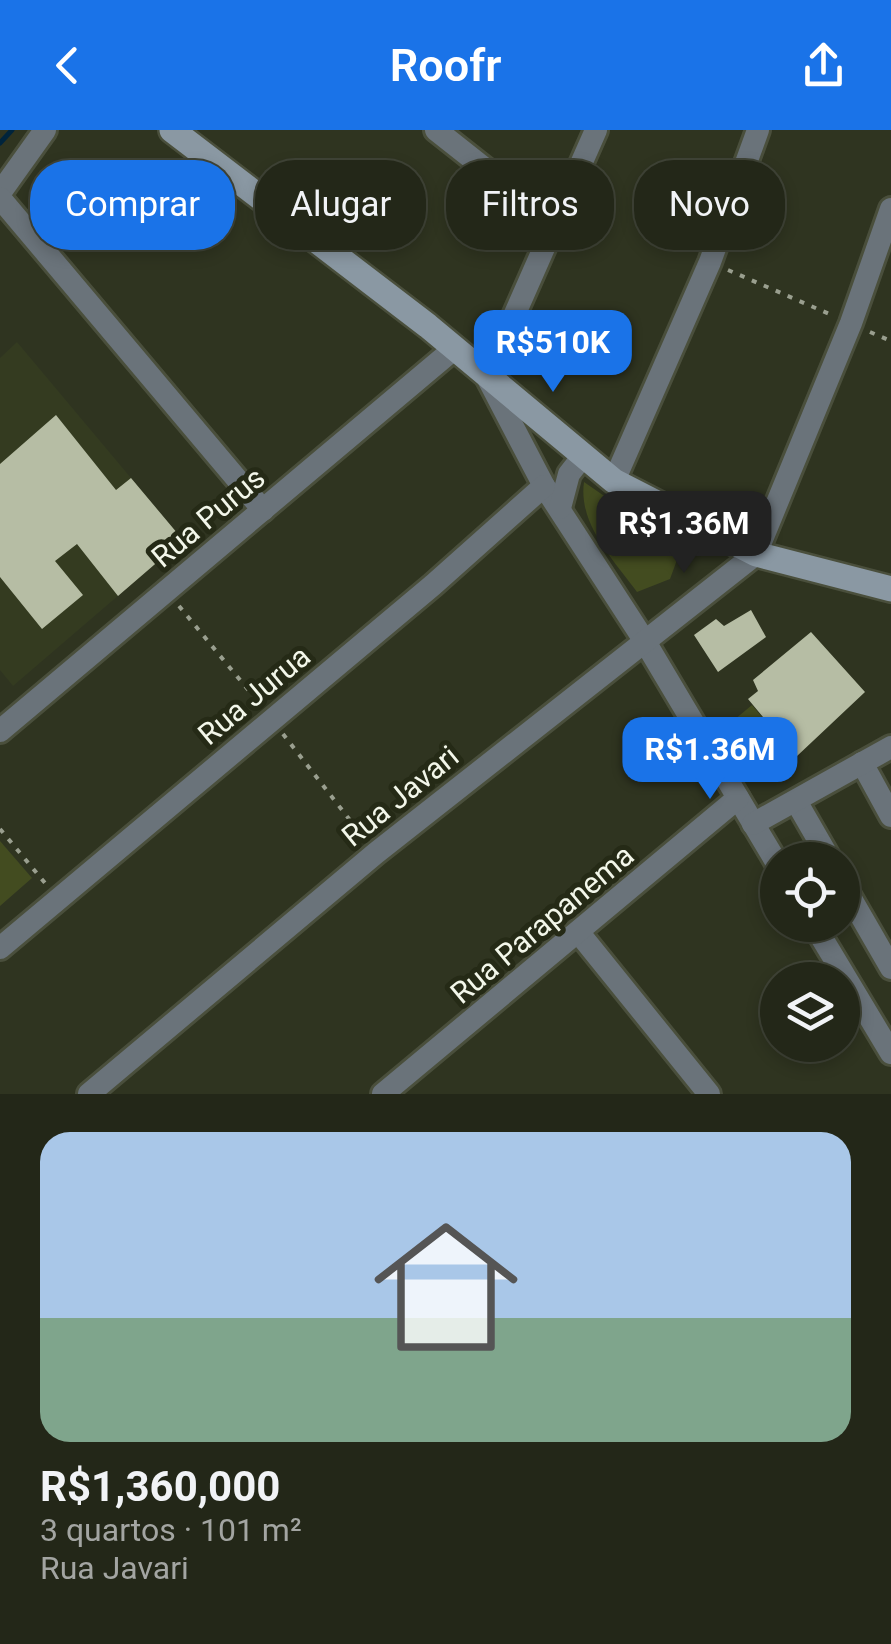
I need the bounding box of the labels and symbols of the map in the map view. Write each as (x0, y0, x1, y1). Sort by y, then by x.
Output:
pin: R$510K (472, 310, 634, 395)
street label: Rua Purus (144, 460, 272, 574)
pin: R$1.36M (592, 491, 776, 576)
street label: Rua Jurua (191, 638, 317, 752)
pin: R$1.36M (618, 717, 802, 802)
street label: Rua Javari (335, 738, 465, 854)
street label: Rua Parapanema (443, 837, 641, 1011)

